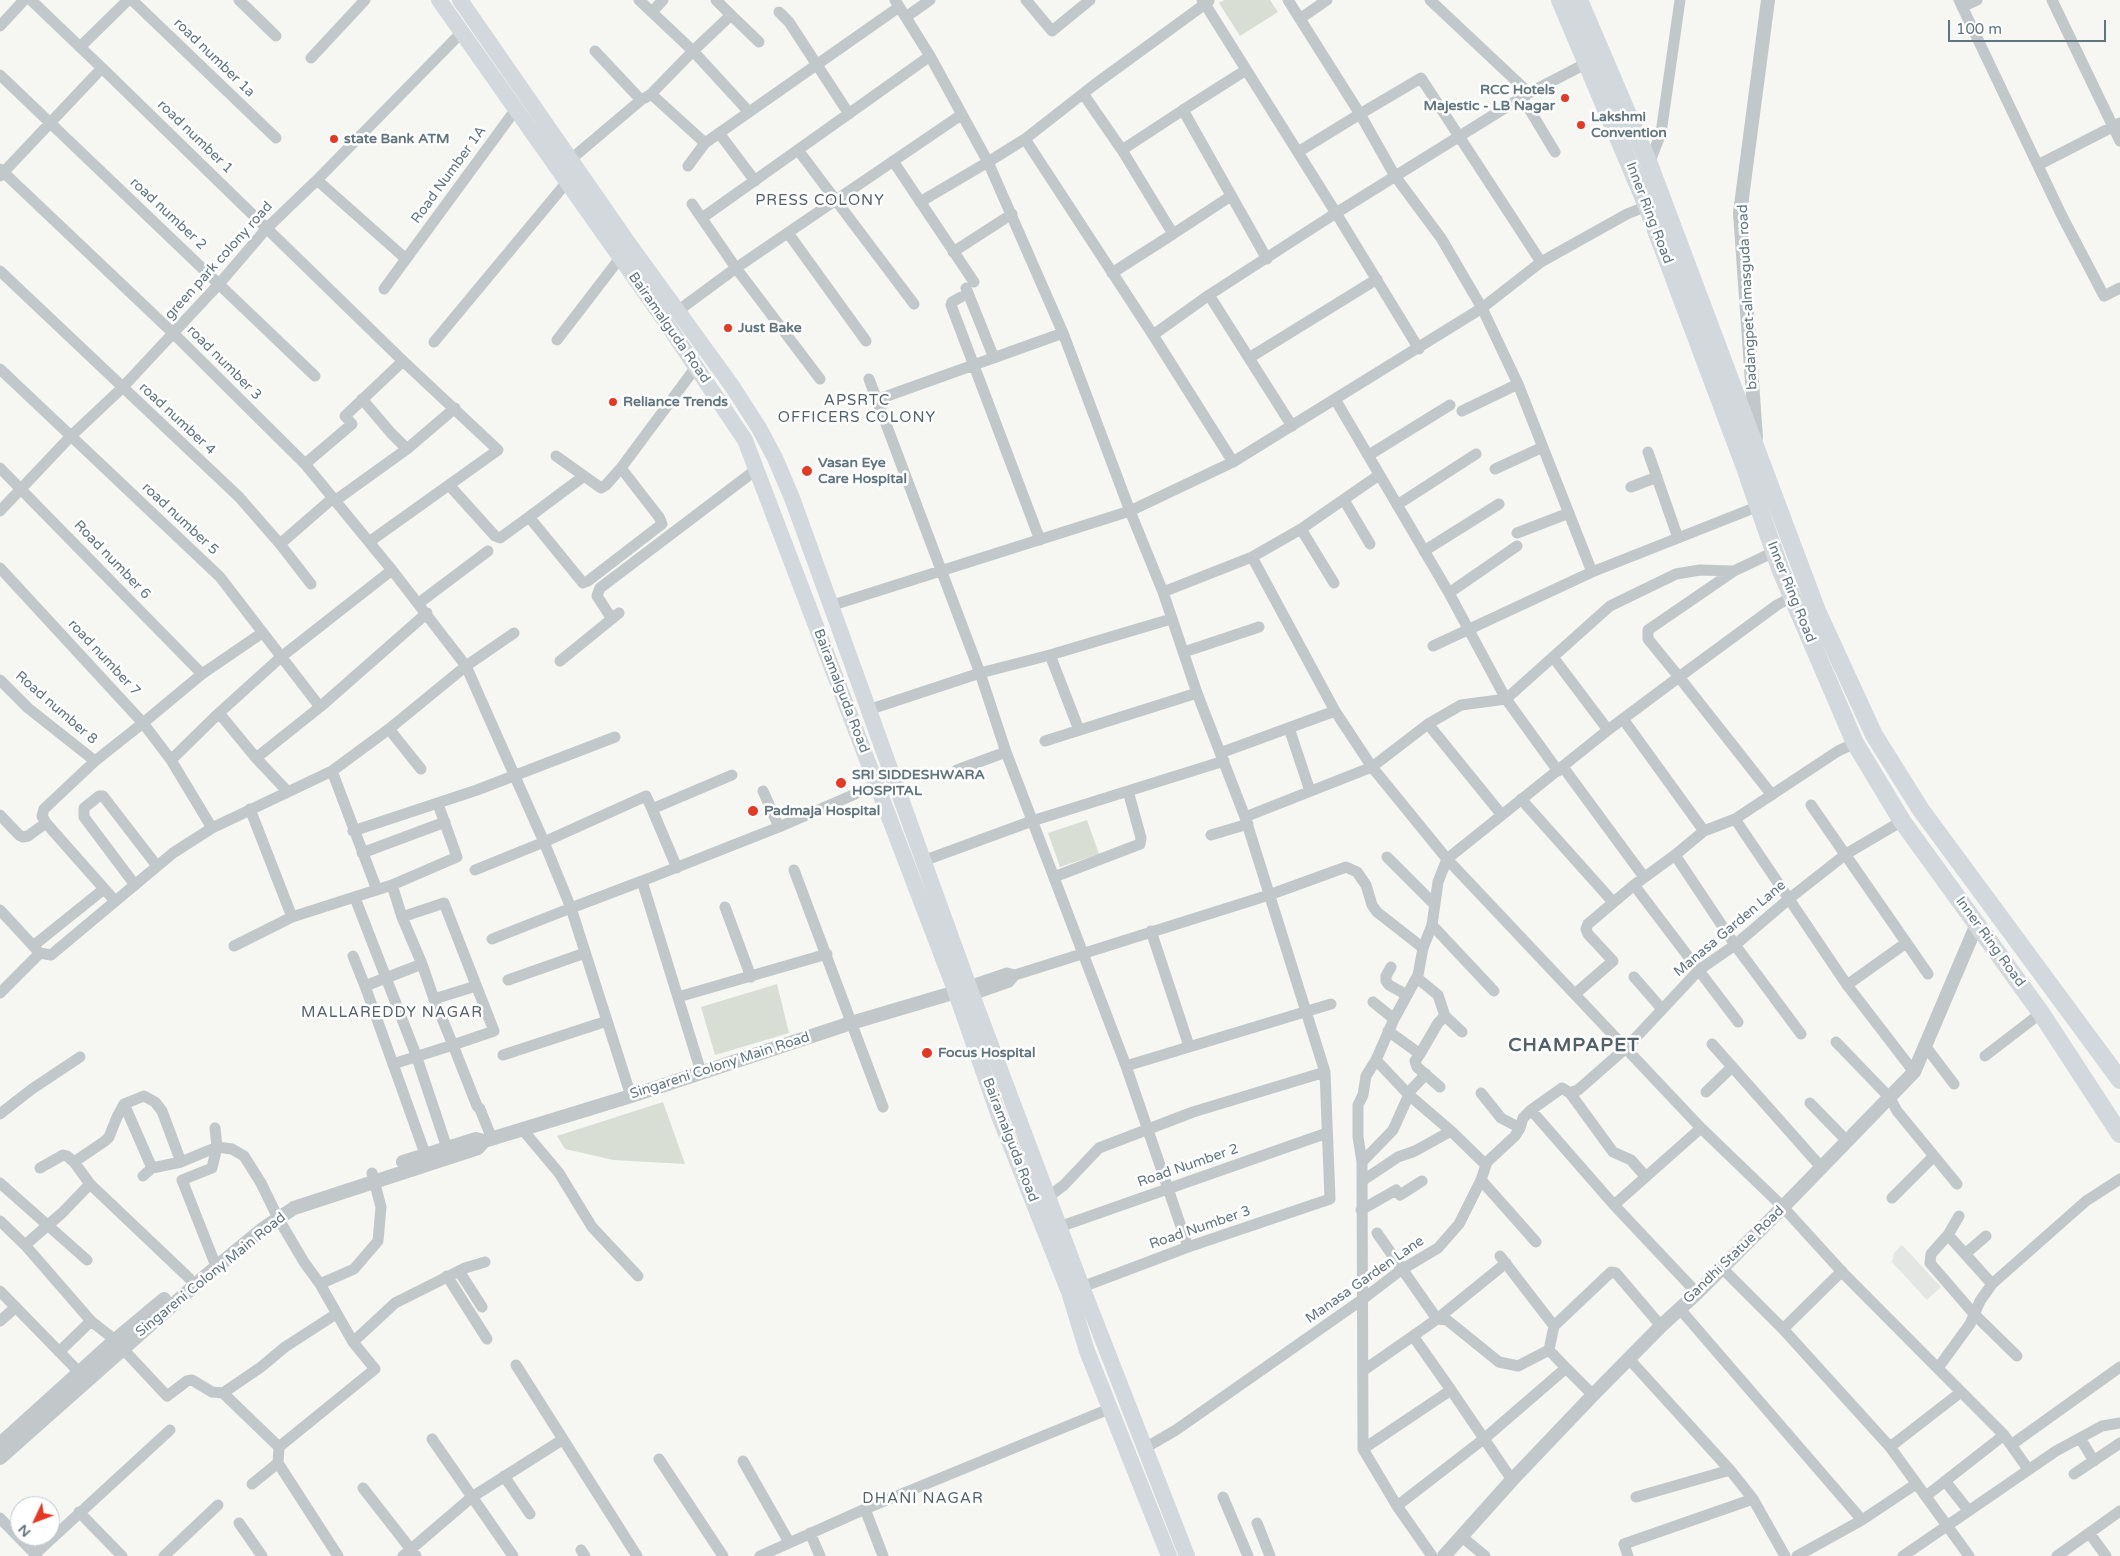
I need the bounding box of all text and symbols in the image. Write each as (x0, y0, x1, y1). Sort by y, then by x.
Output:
scale bar (1950, 10, 2108, 42)
street label: road number 1a (170, 15, 258, 101)
text: 100 m (1956, 20, 2002, 38)
place label: RCC Hotels Majestic - LB Nagar (1424, 82, 1555, 114)
marker: RCC Hotels Majestic - LB Nagar (1559, 92, 1571, 104)
street label: road number 1 (154, 97, 236, 177)
place label: Lakshmi Convention (1591, 109, 1667, 142)
marker: Lakshmi Convention (1575, 119, 1587, 131)
street label: Road Number 1A (408, 123, 490, 227)
place label: state Bank ATM (344, 131, 450, 147)
marker: state Bank ATM (328, 133, 340, 145)
street label: Inner Ring Road (1622, 160, 1676, 266)
street label: road number 2 (126, 174, 210, 254)
district label: PRESS COLONY (754, 192, 886, 210)
street label: green park colony road (162, 198, 276, 324)
street label: badangpet-almasguda road (1735, 204, 1761, 390)
street label: Bairamalguda Road (624, 269, 714, 387)
place label: Just Bake (738, 320, 802, 336)
street label: road number 3 (183, 322, 265, 404)
marker: Just Bake (722, 322, 734, 334)
street label: road number 4 (135, 379, 219, 459)
district label: APSRTC OFFICERS COLONY (776, 392, 938, 427)
place label: Reliance Trends (623, 394, 728, 410)
marker: Reliance Trends (607, 396, 619, 408)
place label: Vasan Eye Care Hospital (818, 455, 907, 488)
marker: Vasan Eye Care Hospital (800, 464, 814, 478)
street label: road number 5 (138, 479, 222, 559)
street label: Road number 6 (70, 517, 154, 603)
street label: Inner Ring Road (1763, 539, 1819, 645)
street label: road number 7 (64, 616, 144, 700)
street label: Bairamalguda Road (810, 627, 872, 755)
street label: Road number 8 (12, 668, 100, 748)
place label: SRI SIDDESHWARA HOSPITAL (852, 767, 985, 800)
marker: SRI SIDDESHWARA HOSPITAL (834, 776, 848, 790)
place label: Padmaja Hospital (764, 803, 880, 819)
marker: Padmaja Hospital (746, 804, 760, 818)
street label: Manasa Garden Lane (1671, 877, 1789, 981)
street label: Inner Ring Road (1952, 894, 2028, 990)
district label: MALLAREDDY NAGAR (299, 1004, 485, 1022)
street label: Singareni Colony Main Road (628, 1029, 812, 1103)
district label: CHAMPAPET (1507, 1035, 1641, 1057)
place label: Focus Hospital (938, 1045, 1035, 1061)
marker: Focus Hospital (920, 1046, 934, 1060)
street label: Bairamalguda Road (979, 1076, 1041, 1204)
street label: Road Number 2 (1135, 1141, 1241, 1191)
street label: Road Number 3 (1147, 1203, 1253, 1253)
street label: Gandhi Statue Road (1680, 1203, 1788, 1307)
street label: Singareni Colony Main Road (133, 1209, 289, 1341)
street label: Manasa Garden Lane (1302, 1233, 1428, 1327)
district label: DHANI NAGAR (861, 1490, 985, 1508)
north arrow (10, 1496, 60, 1546)
text: N (14, 1521, 34, 1541)

